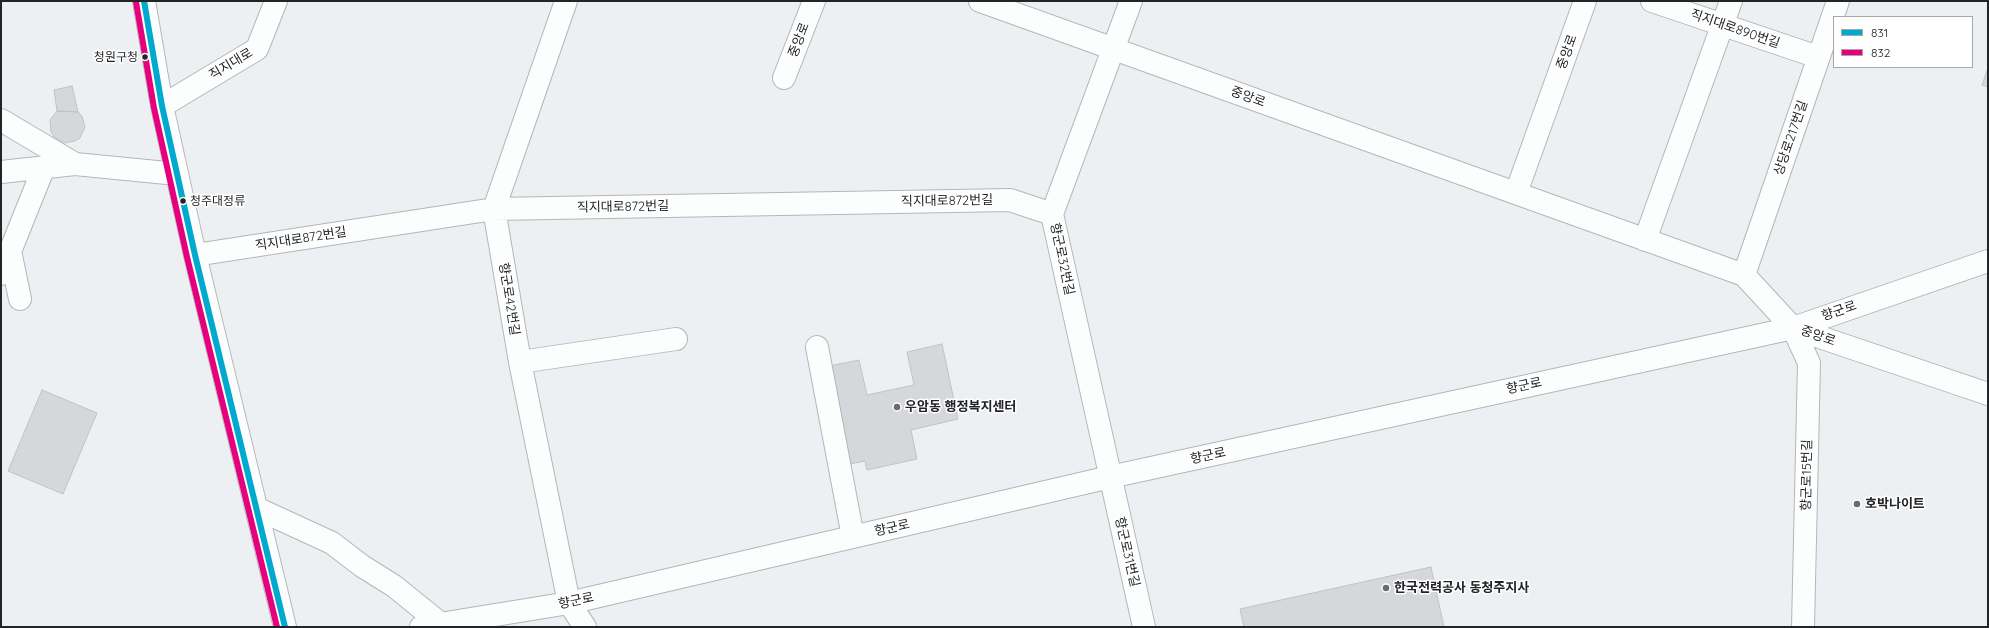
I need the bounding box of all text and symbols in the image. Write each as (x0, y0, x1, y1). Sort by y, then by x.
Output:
street label: 직지대로890번길 (1688, 6, 1782, 52)
legend (1833, 16, 1973, 68)
street label: 중앙로 (785, 20, 813, 60)
text: 831 (1871, 25, 1888, 40)
street label: 중앙로 (1554, 32, 1580, 72)
street label: 직지대로 (206, 45, 256, 83)
text: 832 (1871, 45, 1890, 60)
place label: 청원구청 (94, 50, 138, 64)
marker: 청원구청 (140, 52, 150, 62)
street label: 중앙로 (1228, 84, 1268, 110)
street label: 상당로217번길 (1771, 98, 1811, 178)
street label: 직지대로872번길 (901, 192, 993, 210)
place label: 청주대정류 (190, 194, 245, 208)
marker: 청주대정류 (178, 196, 188, 206)
street label: 직지대로872번길 (577, 198, 669, 216)
street label: 향군로32번길 (1047, 221, 1077, 297)
street label: 직지대로872번길 (254, 224, 348, 254)
street label: 향군로42번길 (496, 261, 522, 337)
street label: 향군로 (1819, 298, 1859, 324)
street label: 중앙로 (1798, 323, 1838, 349)
street label: 향군로 (1505, 375, 1543, 397)
place label: 우암동 행정복지센터 (905, 399, 1016, 415)
marker: 우암동 행정복지센터 (892, 402, 902, 412)
street label: 향군로15번길 (1799, 439, 1815, 511)
street label: 향군로 (1189, 445, 1227, 467)
place label: 호박나이트 (1865, 496, 1925, 512)
marker: 호박나이트 (1852, 499, 1862, 509)
street label: 향군로31번길 (1111, 515, 1143, 589)
street label: 향군로 (873, 516, 911, 540)
place label: 한국전력공사 동청주지사 (1394, 580, 1529, 596)
marker: 한국전력공사 동청주지사 (1381, 583, 1391, 593)
street label: 향군로 (557, 590, 595, 612)

